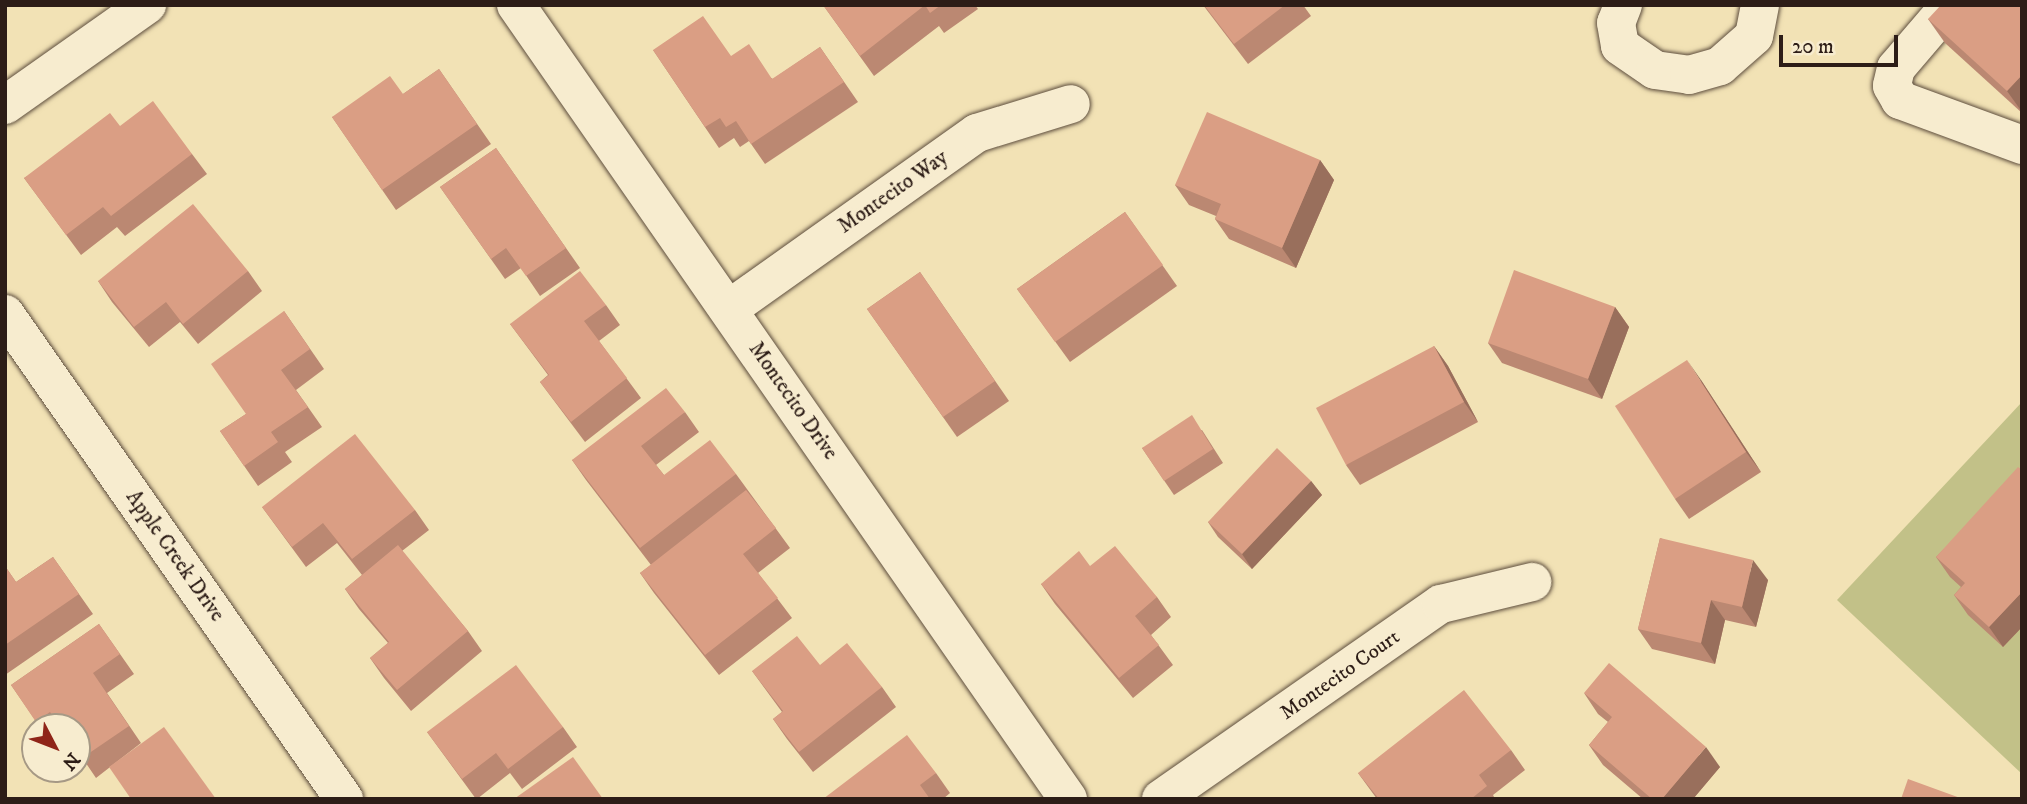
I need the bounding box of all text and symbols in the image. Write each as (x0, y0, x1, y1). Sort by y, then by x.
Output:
scale bar (1782, 21, 1901, 65)
text: 20 m (1792, 34, 1834, 60)
street label: Montecito Way (833, 145, 953, 239)
street label: Montecito Drive (743, 337, 843, 465)
street label: Apple Creek Drive (120, 485, 230, 627)
street label: Montecito Court (1275, 625, 1405, 725)
north arrow (21, 713, 91, 783)
text: N (57, 748, 84, 775)

